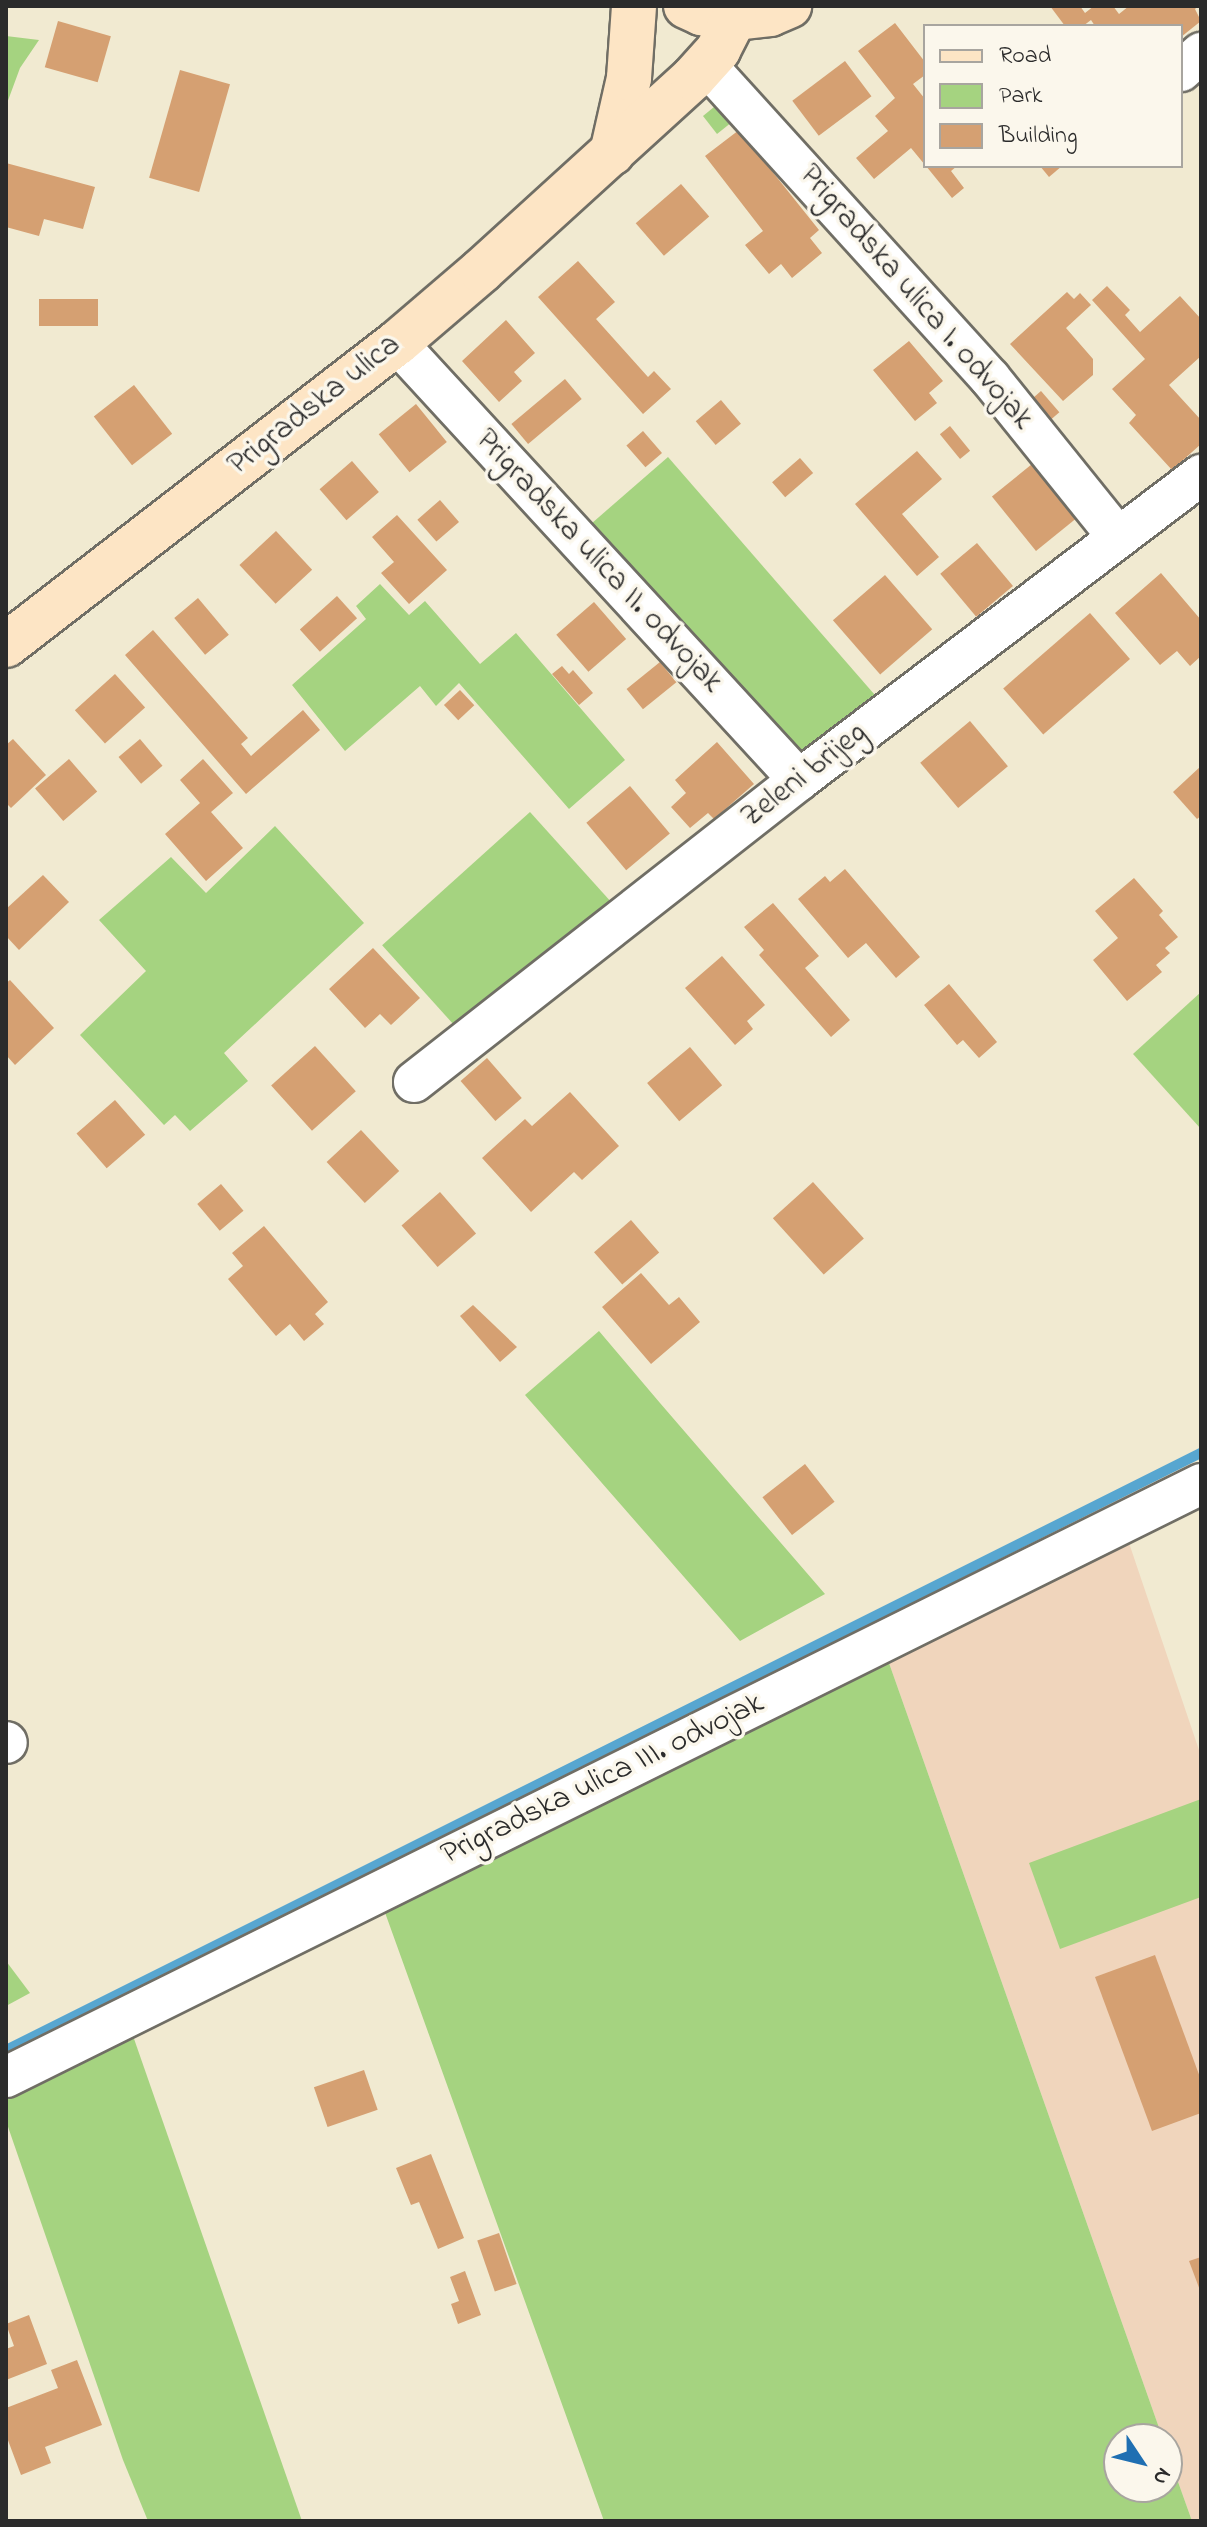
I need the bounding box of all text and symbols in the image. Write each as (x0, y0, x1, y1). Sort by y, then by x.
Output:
legend (923, 24, 1183, 168)
text: Road (999, 39, 1051, 74)
text: Park (999, 79, 1042, 114)
text: Building (999, 119, 1078, 154)
street label: Prigradska ulica I. odvojak (789, 157, 1041, 439)
street label: Prigradska ulica (221, 327, 409, 485)
street label: Prigradska ulica II. odvojak (466, 422, 730, 702)
street label: Zeleni brijeg (734, 715, 876, 837)
street label: Prigradska ulica III. odvojak (435, 1685, 771, 1875)
north arrow (1103, 2423, 1183, 2503)
text: N (1144, 2460, 1178, 2491)

